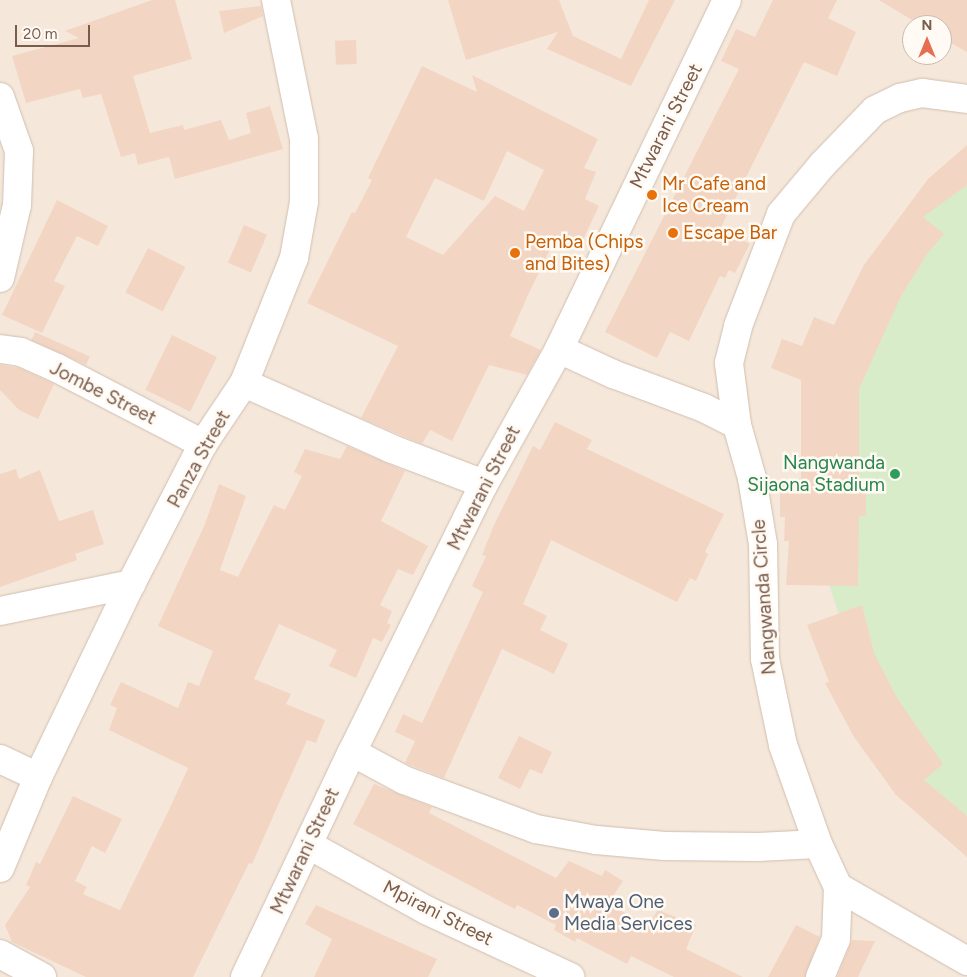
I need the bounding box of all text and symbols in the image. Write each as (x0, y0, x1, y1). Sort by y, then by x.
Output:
scale bar (18, 15, 92, 47)
north arrow (902, 15, 952, 65)
text: N (922, 17, 932, 34)
text: 20 m (23, 25, 57, 43)
street label: Mtwarani Street (625, 60, 707, 192)
place label: Mr Cafe and Ice Cream (662, 173, 766, 217)
marker: Mr Cafe and Ice Cream (646, 189, 658, 201)
place label: Escape Bar (683, 222, 777, 244)
marker: Escape Bar (667, 227, 679, 239)
place label: Pemba (Chips and Bites) (525, 231, 643, 275)
marker: Pemba (Chips and Bites) (509, 247, 521, 259)
street label: Jombe Street (46, 356, 160, 430)
street label: Panza Street (163, 406, 235, 512)
street label: Mtwarani Street (443, 422, 525, 554)
place label: Nangwanda Sijaona Stadium (747, 452, 885, 496)
marker: Nangwanda Sijaona Stadium (889, 468, 901, 480)
street label: Nangwanda Circle (747, 518, 781, 676)
street label: Mtwarani Street (266, 784, 344, 918)
street label: Mpirani Street (379, 875, 497, 951)
place label: Mwaya One Media Services (564, 891, 693, 935)
marker: Mwaya One Media Services (548, 907, 560, 919)

